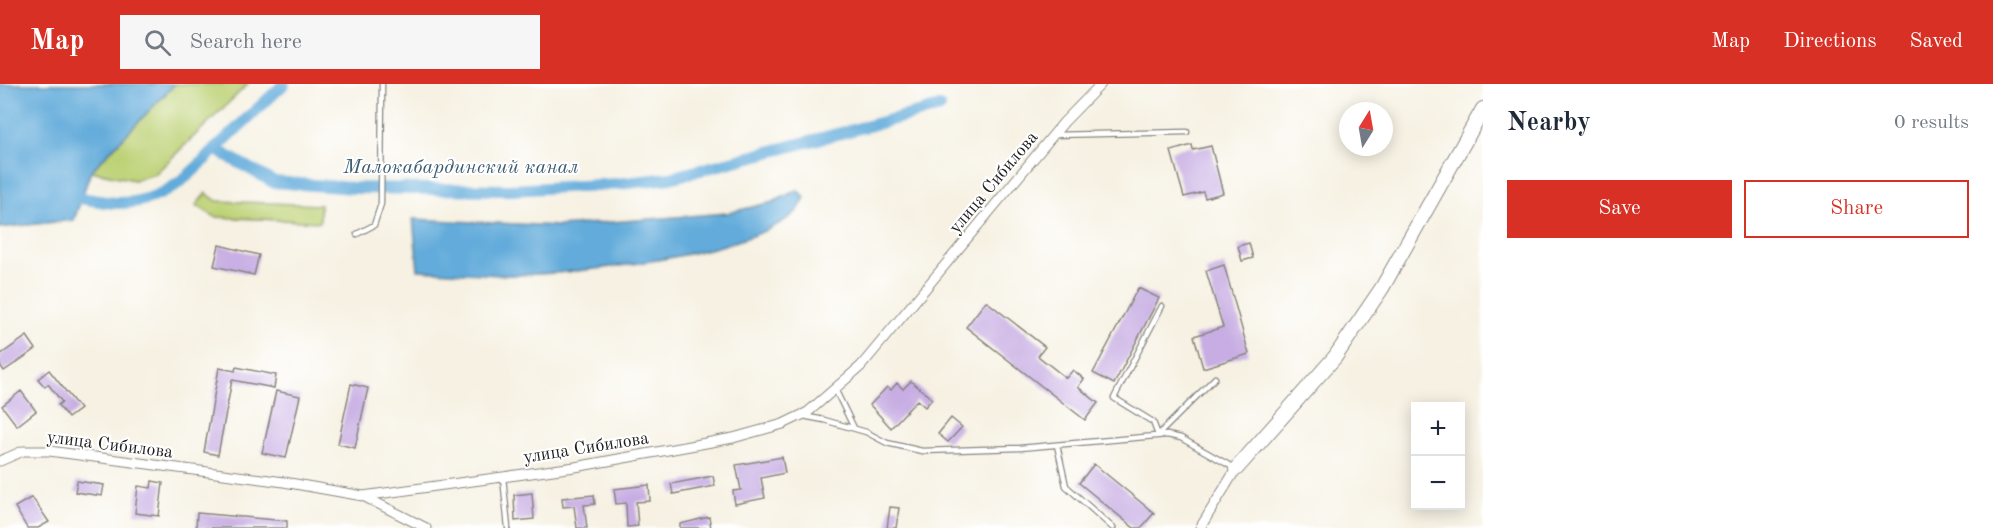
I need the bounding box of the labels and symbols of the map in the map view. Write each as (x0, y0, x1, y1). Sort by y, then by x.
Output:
north arrow (1339, 102, 1393, 156)
street label: улица Сибилова (946, 128, 1042, 237)
water label: Малокабардинский канал (342, 158, 579, 178)
street label: улица Сибилова (46, 428, 174, 462)
street label: улица Сибилова (522, 429, 650, 467)

